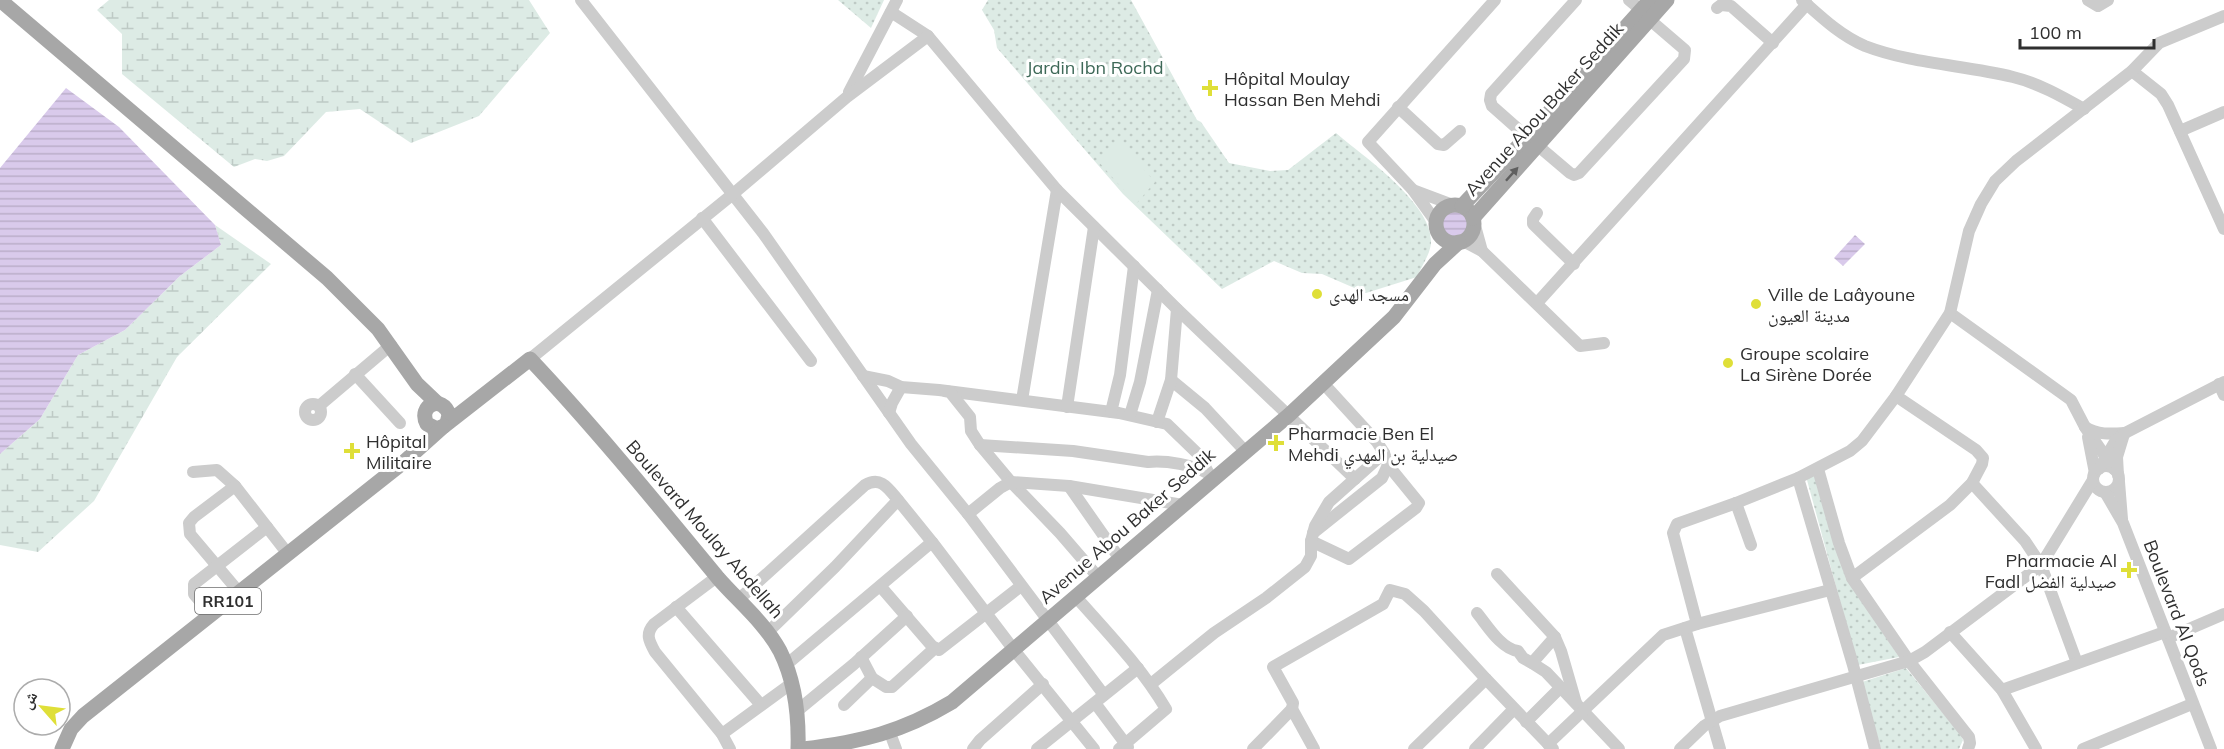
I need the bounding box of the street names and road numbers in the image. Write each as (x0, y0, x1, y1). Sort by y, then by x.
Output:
street label: Avenue Abou Baker Seddik (1460, 17, 1629, 201)
street label: Boulevard Moulay Abdellah (621, 435, 789, 623)
street label: Avenue Abou Baker Seddik (1034, 443, 1220, 609)
street label: Boulevard Al Qods (2138, 536, 2216, 690)
road number: RR101 (195, 588, 261, 614)

